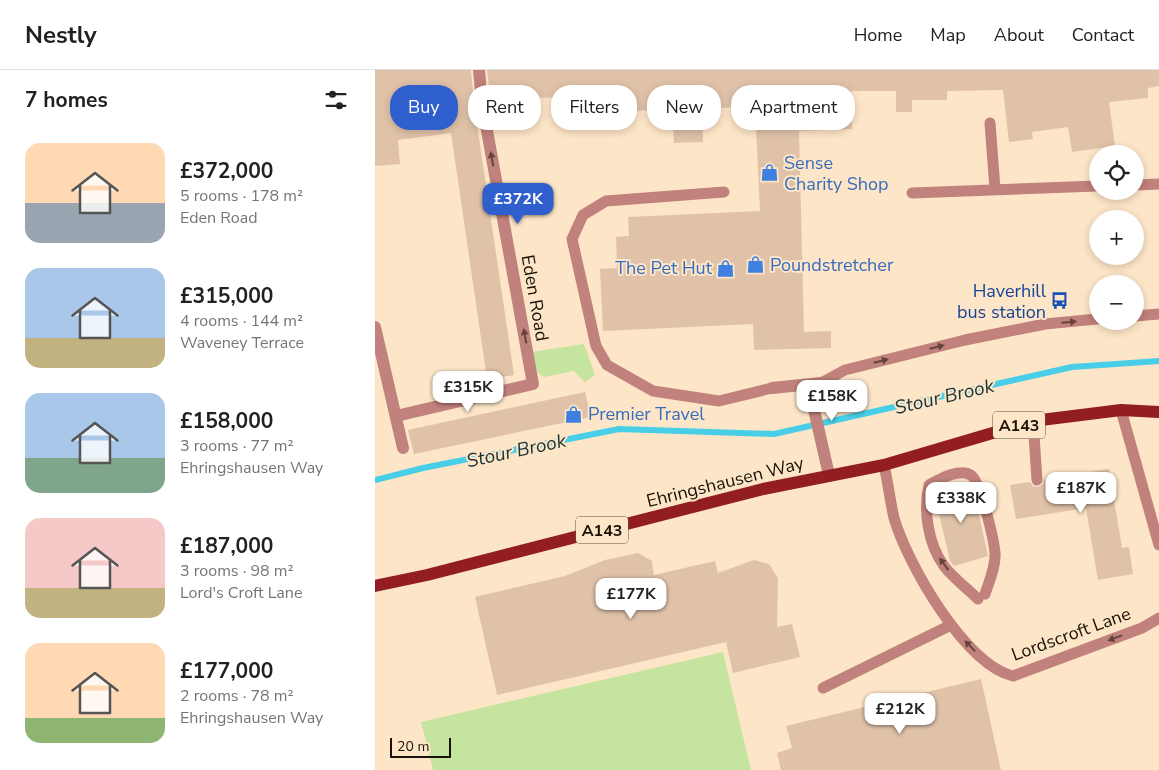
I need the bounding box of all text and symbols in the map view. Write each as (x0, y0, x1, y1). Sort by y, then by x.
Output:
text: Nestly (25, 19, 97, 51)
text: Home (854, 23, 902, 47)
text: Map (930, 23, 966, 47)
text: About (994, 23, 1044, 47)
text: Contact (1072, 23, 1134, 47)
chip: Buy (390, 85, 458, 130)
chip: Rent (468, 85, 541, 130)
chip: Filters (551, 85, 637, 130)
chip: New (647, 85, 721, 130)
chip: Apartment (731, 85, 855, 130)
text: 7 homes (25, 86, 108, 114)
icon: filters (322, 86, 350, 114)
map controls (1089, 145, 1144, 330)
button: locate (1089, 145, 1144, 200)
one-way arrow (488, 150, 496, 166)
place label: Sense Charity Shop (784, 151, 889, 196)
text: £372,000 (180, 157, 273, 185)
icon: home (65, 163, 125, 223)
shop icon: Sense Charity Shop (760, 163, 780, 183)
pin: £372K (483, 182, 553, 225)
text: 5 rooms · 178 m² (180, 185, 303, 207)
text: £372K (493, 188, 543, 210)
text: Eden Road (180, 207, 258, 229)
button: + (1089, 210, 1144, 265)
street label: Eden Road (516, 253, 554, 343)
place label: Poundstretcher (770, 253, 894, 277)
shop icon: Poundstretcher (746, 255, 766, 275)
place label: The Pet Hut (615, 256, 713, 280)
shop icon: The Pet Hut (716, 258, 736, 278)
button: − (1089, 275, 1144, 330)
place label: Haverhill bus station (957, 279, 1047, 324)
text: £315,000 (180, 282, 273, 310)
icon: home (65, 288, 125, 348)
bus stop icon: Haverhill bus station (1050, 291, 1070, 311)
text: 4 rooms · 144 m² (180, 310, 303, 332)
one-way arrow (1061, 317, 1077, 325)
one-way arrow (520, 327, 528, 343)
text: Waveney Terrace (180, 332, 304, 354)
one-way arrow (930, 343, 945, 351)
one-way arrow (873, 357, 888, 365)
pin: £315K (433, 370, 503, 413)
water label: Stour Brook (892, 373, 997, 421)
text: £315K (443, 376, 493, 398)
pin: £158K (797, 380, 867, 422)
text: £158K (807, 385, 857, 407)
place label: Premier Travel (588, 402, 705, 426)
shop icon: Premier Travel (564, 404, 584, 424)
text: £158,000 (180, 407, 273, 435)
road number: A143 (993, 412, 1045, 438)
icon: home (65, 413, 125, 473)
water label: Stour Brook (464, 428, 569, 474)
text: 3 rooms · 77 m² (180, 435, 293, 457)
street label: Ehringshausen Way (644, 451, 807, 513)
text: Ehringshausen Way (180, 457, 323, 479)
pin: £187K (1046, 472, 1116, 514)
text: £187K (1056, 477, 1106, 499)
pin: £338K (926, 482, 996, 524)
text: £338K (936, 487, 986, 509)
road number: A143 (576, 516, 628, 544)
text: £187,000 (180, 532, 273, 560)
icon: home (65, 538, 125, 598)
one-way arrow (939, 557, 949, 571)
text: 3 rooms · 98 m² (180, 560, 293, 582)
pin: £177K (596, 578, 666, 620)
text: Lord's Croft Lane (180, 582, 302, 604)
text: £177K (606, 583, 656, 605)
street label: Lordscroft Lane (1008, 601, 1134, 667)
one-way arrow (1107, 634, 1122, 642)
one-way arrow (964, 640, 976, 652)
text: £177,000 (180, 657, 273, 685)
icon: home (65, 663, 125, 723)
text: 2 rooms · 78 m² (180, 685, 293, 707)
pin: £212K (865, 692, 935, 735)
text: £212K (875, 698, 925, 720)
text: Ehringshausen Way (180, 707, 323, 729)
scale bar (390, 735, 451, 758)
text: 20 m (397, 737, 429, 756)

